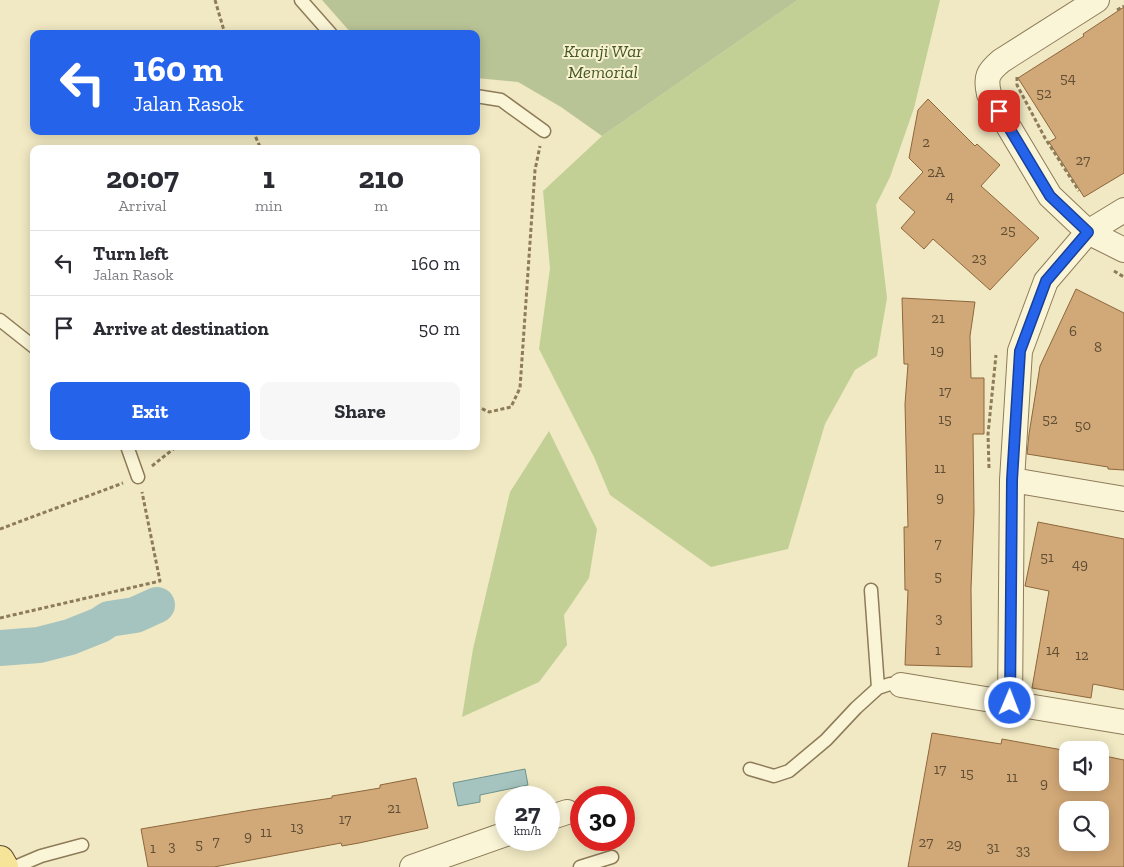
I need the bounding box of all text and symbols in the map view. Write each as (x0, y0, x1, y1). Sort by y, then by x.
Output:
park label: Kranji War Memorial (564, 40, 643, 83)
text: 160 m (133, 48, 223, 90)
icon: left (50, 50, 115, 115)
house number: 54 (1060, 69, 1076, 87)
house number: 52 (1036, 84, 1052, 102)
text: Jalan Rasok (133, 90, 244, 117)
pin (978, 90, 1020, 132)
icon: arrive (985, 97, 1013, 125)
house number: 2 (922, 133, 930, 151)
house number: 27 (1076, 151, 1090, 169)
text: 20:07 (106, 160, 179, 196)
text: 1 (263, 160, 275, 196)
text: 210 (358, 160, 404, 196)
house number: 2A (927, 163, 945, 181)
house number: 4 (946, 187, 954, 205)
text: Arrival (118, 196, 167, 215)
text: min (255, 196, 282, 215)
text: m (374, 196, 388, 215)
house number: 25 (1000, 221, 1016, 239)
text: Turn left (93, 242, 168, 265)
icon: left (50, 249, 78, 277)
house number: 23 (971, 249, 987, 267)
text: 160 m (411, 252, 460, 275)
text: Jalan Rasok (93, 265, 174, 284)
house number: 21 (931, 309, 945, 327)
icon: arrive (50, 314, 78, 342)
text: Arrive at destination (93, 317, 269, 340)
text: 50 m (419, 317, 460, 340)
house number: 6 (1069, 322, 1077, 340)
house number: 8 (1094, 338, 1102, 356)
house number: 19 (930, 341, 944, 359)
button: Exit (50, 382, 250, 440)
button: Share (260, 382, 460, 440)
house number: 17 (939, 382, 951, 400)
house number: 15 (938, 410, 952, 428)
house number: 52 (1042, 410, 1058, 428)
house number: 50 (1075, 416, 1091, 434)
house number: 11 (934, 459, 946, 477)
house number: 9 (936, 488, 944, 506)
house number: 7 (934, 534, 942, 552)
house number: 51 (1040, 548, 1054, 566)
house number: 49 (1072, 555, 1088, 573)
house number: 5 (934, 567, 942, 585)
house number: 3 (935, 609, 943, 627)
house number: 1 (935, 641, 941, 659)
house number: 14 (1046, 641, 1060, 659)
house number: 12 (1075, 646, 1089, 664)
position arrow (983, 676, 1035, 728)
map controls (1059, 741, 1109, 851)
button: sound (1059, 741, 1109, 791)
house number: 17 (934, 760, 946, 778)
house number: 15 (960, 764, 974, 782)
house number: 11 (1006, 768, 1018, 786)
house number: 9 (1040, 774, 1048, 792)
speed limit sign: 30 (570, 786, 635, 851)
text: 27 (515, 797, 540, 827)
house number: 21 (387, 799, 401, 817)
button: search (1059, 801, 1109, 851)
house number: 17 (339, 810, 351, 828)
house number: 13 (290, 818, 304, 836)
house number: 11 (260, 823, 272, 841)
text: km/h (514, 824, 541, 838)
house number: 9 (244, 827, 252, 845)
house number: 7 (212, 832, 220, 850)
house number: 27 (919, 833, 933, 851)
house number: 5 (195, 835, 203, 853)
house number: 29 (946, 835, 962, 853)
house number: 3 (168, 837, 176, 855)
house number: 31 (986, 838, 1000, 856)
house number: 1 (150, 839, 156, 857)
house number: 33 (1016, 841, 1030, 859)

